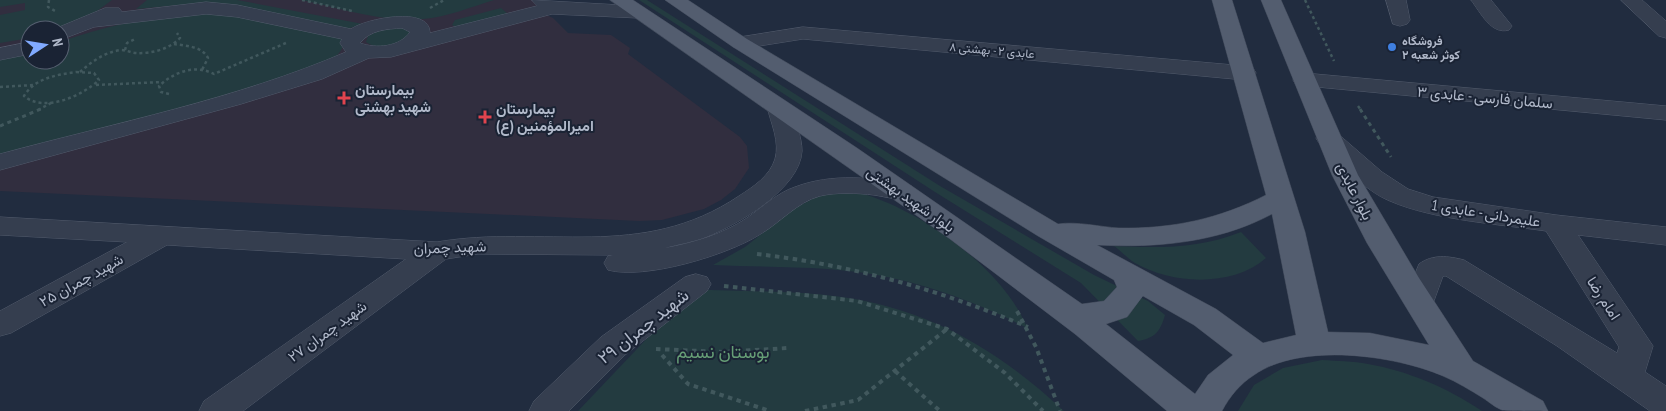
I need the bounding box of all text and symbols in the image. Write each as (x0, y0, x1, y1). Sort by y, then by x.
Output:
north arrow (20, 20, 70, 70)
place label: فروشگاه کوثر شعبه ۲ (1402, 33, 1460, 63)
text: N (48, 37, 67, 48)
street label: عابدی ۲ - بهشتی ۸ (949, 39, 1035, 62)
marker: فروشگاه کوثر شعبه ۲ (1386, 41, 1398, 53)
place label: بیمارستان شهید بهشتی (355, 80, 431, 116)
street label: سلمان فارسی - عابدی ۳ (1416, 82, 1554, 113)
marker: بیمارستان شهید بهشتی (337, 91, 351, 105)
place label: بیمارستان امیرالمؤمنین (ع) (496, 99, 594, 136)
marker: بیمارستان امیرالمؤمنین (ع) (478, 110, 492, 124)
street label: بلوار عابدی (1331, 159, 1378, 224)
street label: بلوار شهید بهشتی (863, 162, 959, 237)
street label: علیمردانی - عابدی 1 (1430, 195, 1542, 232)
street label: شهید چمران (413, 236, 487, 259)
street label: شهید چمران ۲۵ (36, 249, 127, 312)
street label: امام رضا (1582, 273, 1625, 324)
street label: شهید چمران ۲۹ (593, 283, 694, 370)
street label: شهید چمران ۲۷ (284, 296, 371, 367)
park label: بوستان نسیم (676, 340, 770, 364)

